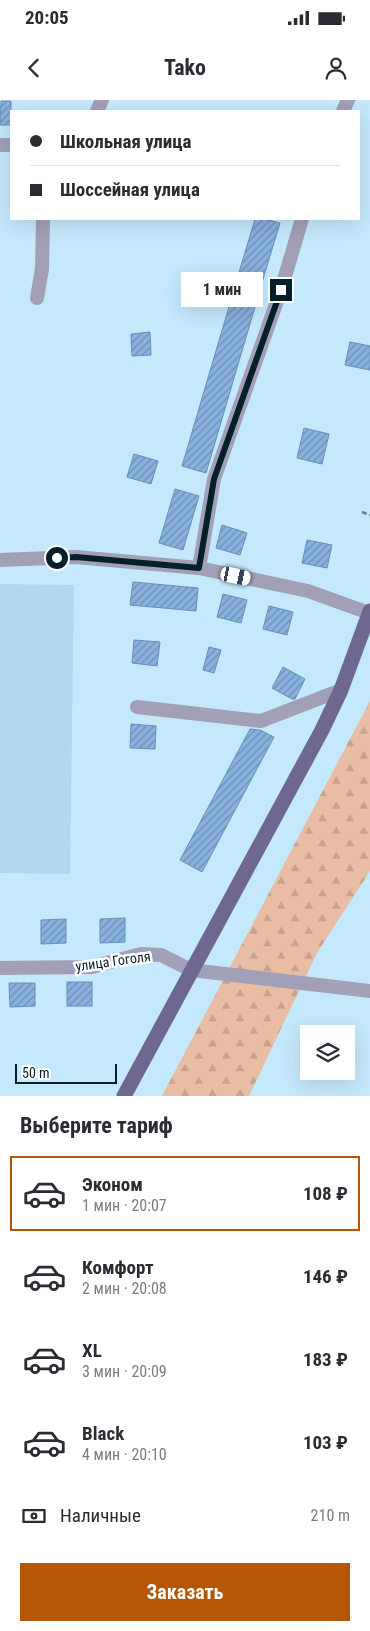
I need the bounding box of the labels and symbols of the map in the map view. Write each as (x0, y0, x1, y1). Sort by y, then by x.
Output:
callout: 1 мин (181, 272, 264, 308)
route end (270, 279, 292, 301)
route start (46, 547, 68, 569)
car (219, 566, 252, 586)
street label: улица Гоголя (74, 948, 152, 974)
scale bar (15, 1061, 118, 1084)

